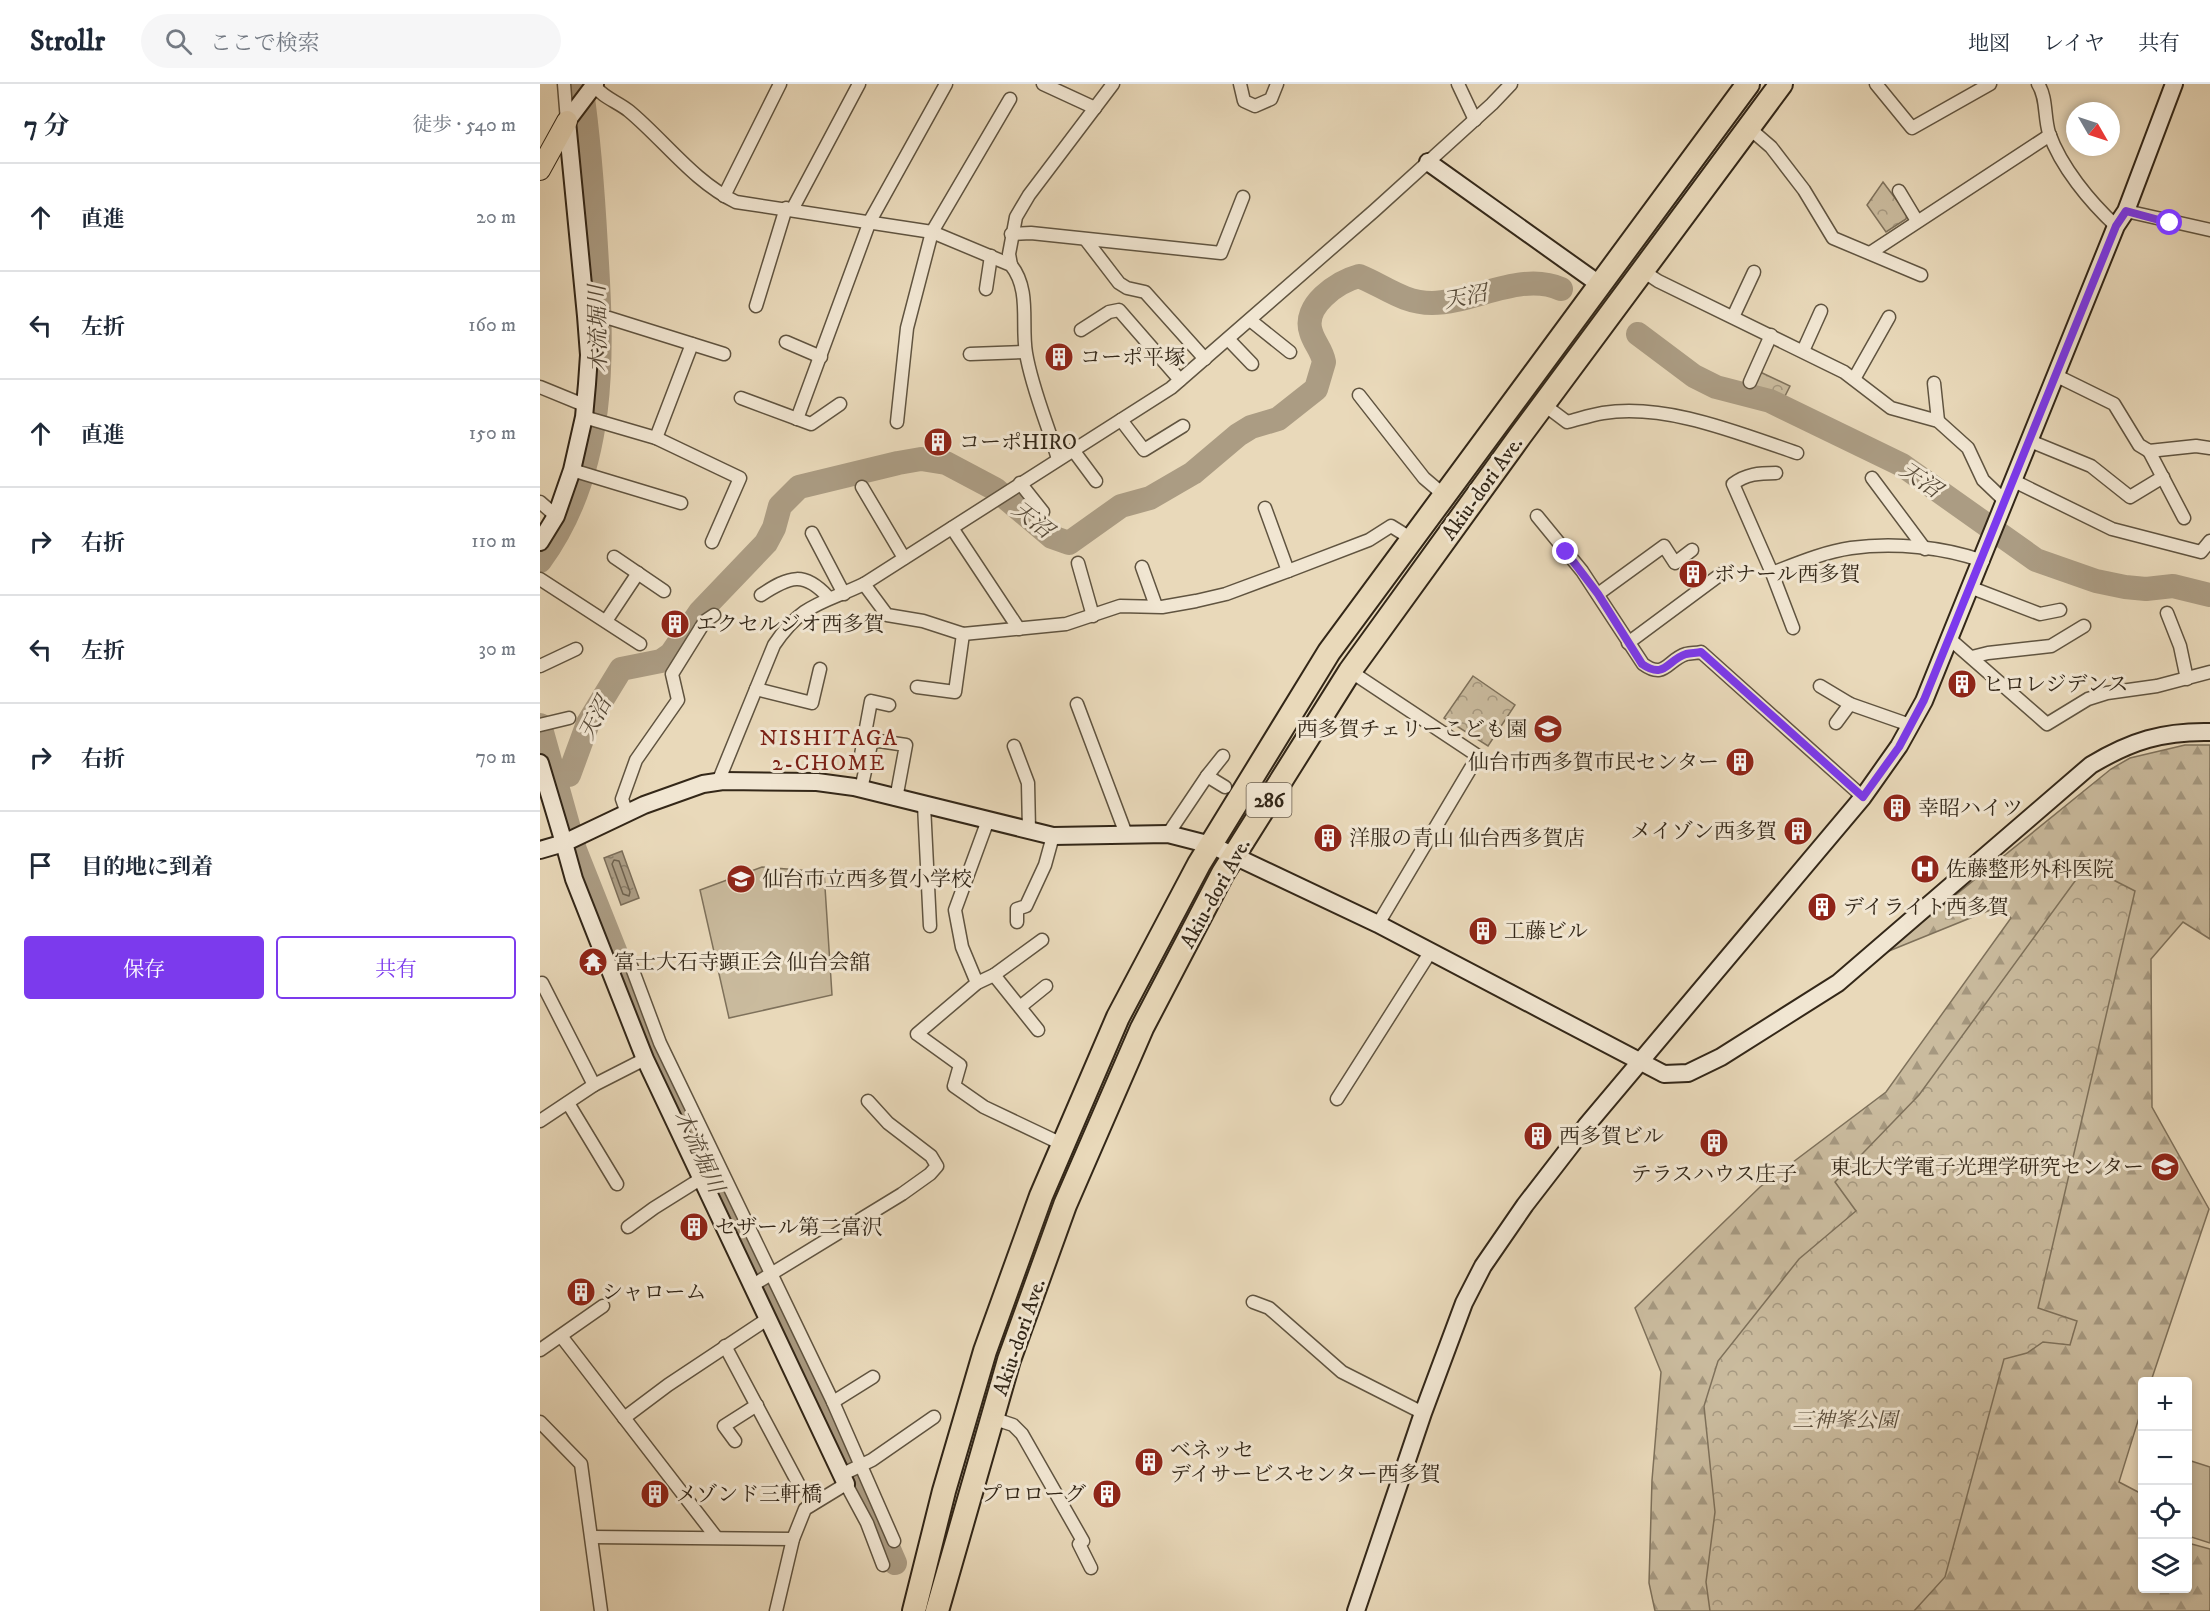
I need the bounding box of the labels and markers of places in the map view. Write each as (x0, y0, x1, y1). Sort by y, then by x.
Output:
building icon: コーポ平塚 (1043, 341, 1075, 373)
place label: コーポ平塚 (1080, 345, 1185, 371)
building icon: コーポHIRO (922, 426, 954, 458)
place label: コーポHIRO (959, 430, 1077, 456)
building icon: ボナール西多賀 (1677, 558, 1709, 590)
place label: ボナール西多賀 (1714, 562, 1861, 588)
building icon: エクセルジオ西多賀 (659, 608, 691, 640)
place label: エクセルジオ西多賀 (696, 612, 884, 638)
building icon: ヒロレジデンス (1946, 668, 1978, 700)
place label: ヒロレジデンス (1983, 672, 2128, 698)
school or university icon: 西多賀チェリーこども園 (1532, 713, 1564, 745)
place label: 西多賀チェリーこども園 (1297, 717, 1527, 743)
building icon: 仙台市西多賀市民センター (1724, 746, 1756, 778)
place label: 仙台市西多賀市民センター (1468, 750, 1719, 776)
building icon: 幸昭ハイツ (1881, 792, 1913, 824)
place label: 幸昭ハイツ (1918, 796, 2023, 822)
building icon: メイゾン西多賀 (1782, 815, 1814, 847)
place label: メイゾン西多賀 (1630, 819, 1777, 845)
building icon: 洋服の青山 仙台西多賀店 (1312, 822, 1344, 854)
place label: 洋服の青山 仙台西多賀店 (1349, 826, 1585, 852)
hospital icon: 佐藤整形外科医院 (1909, 853, 1941, 885)
place label: 佐藤整形外科医院 (1946, 857, 2114, 883)
school or university icon: 仙台市立西多賀小学校 (725, 863, 757, 895)
place label: 仙台市立西多賀小学校 (762, 867, 972, 893)
building icon: デイライト西多賀 (1806, 891, 1838, 923)
place label: デイライト西多賀 (1843, 895, 2009, 921)
building icon: 工藤ビル (1467, 915, 1499, 947)
place label: 工藤ビル (1504, 919, 1588, 945)
temple icon: 富士大石寺顕正会 仙台会舘 (577, 946, 609, 978)
place label: 富士大石寺顕正会 仙台会舘 (614, 950, 871, 976)
building icon: 西多賀ビル (1522, 1120, 1554, 1152)
place label: 西多賀ビル (1559, 1124, 1664, 1150)
building icon: テラスハウス庄子 (1698, 1127, 1730, 1159)
school or university icon: 東北大学電子光理学研究センター (2149, 1151, 2181, 1183)
place label: 東北大学電子光理学研究センター (1830, 1155, 2144, 1181)
place label: テラスハウス庄子 (1631, 1162, 1797, 1188)
building icon: セザール第二富沢 (678, 1211, 710, 1243)
place label: セザール第二富沢 (715, 1215, 883, 1241)
building icon: シャローム (565, 1276, 597, 1308)
place label: シャローム (602, 1280, 707, 1306)
place label: ベネッセ デイサービスセンター西多賀 (1170, 1438, 1441, 1488)
building icon: ベネッセ デイサービスセンター西多賀 (1133, 1446, 1165, 1478)
building icon: メゾンド三軒橋 (639, 1478, 671, 1510)
building icon: プロローグ (1091, 1478, 1123, 1510)
place label: メゾンド三軒橋 (676, 1482, 822, 1508)
place label: プロローグ (981, 1482, 1086, 1508)

